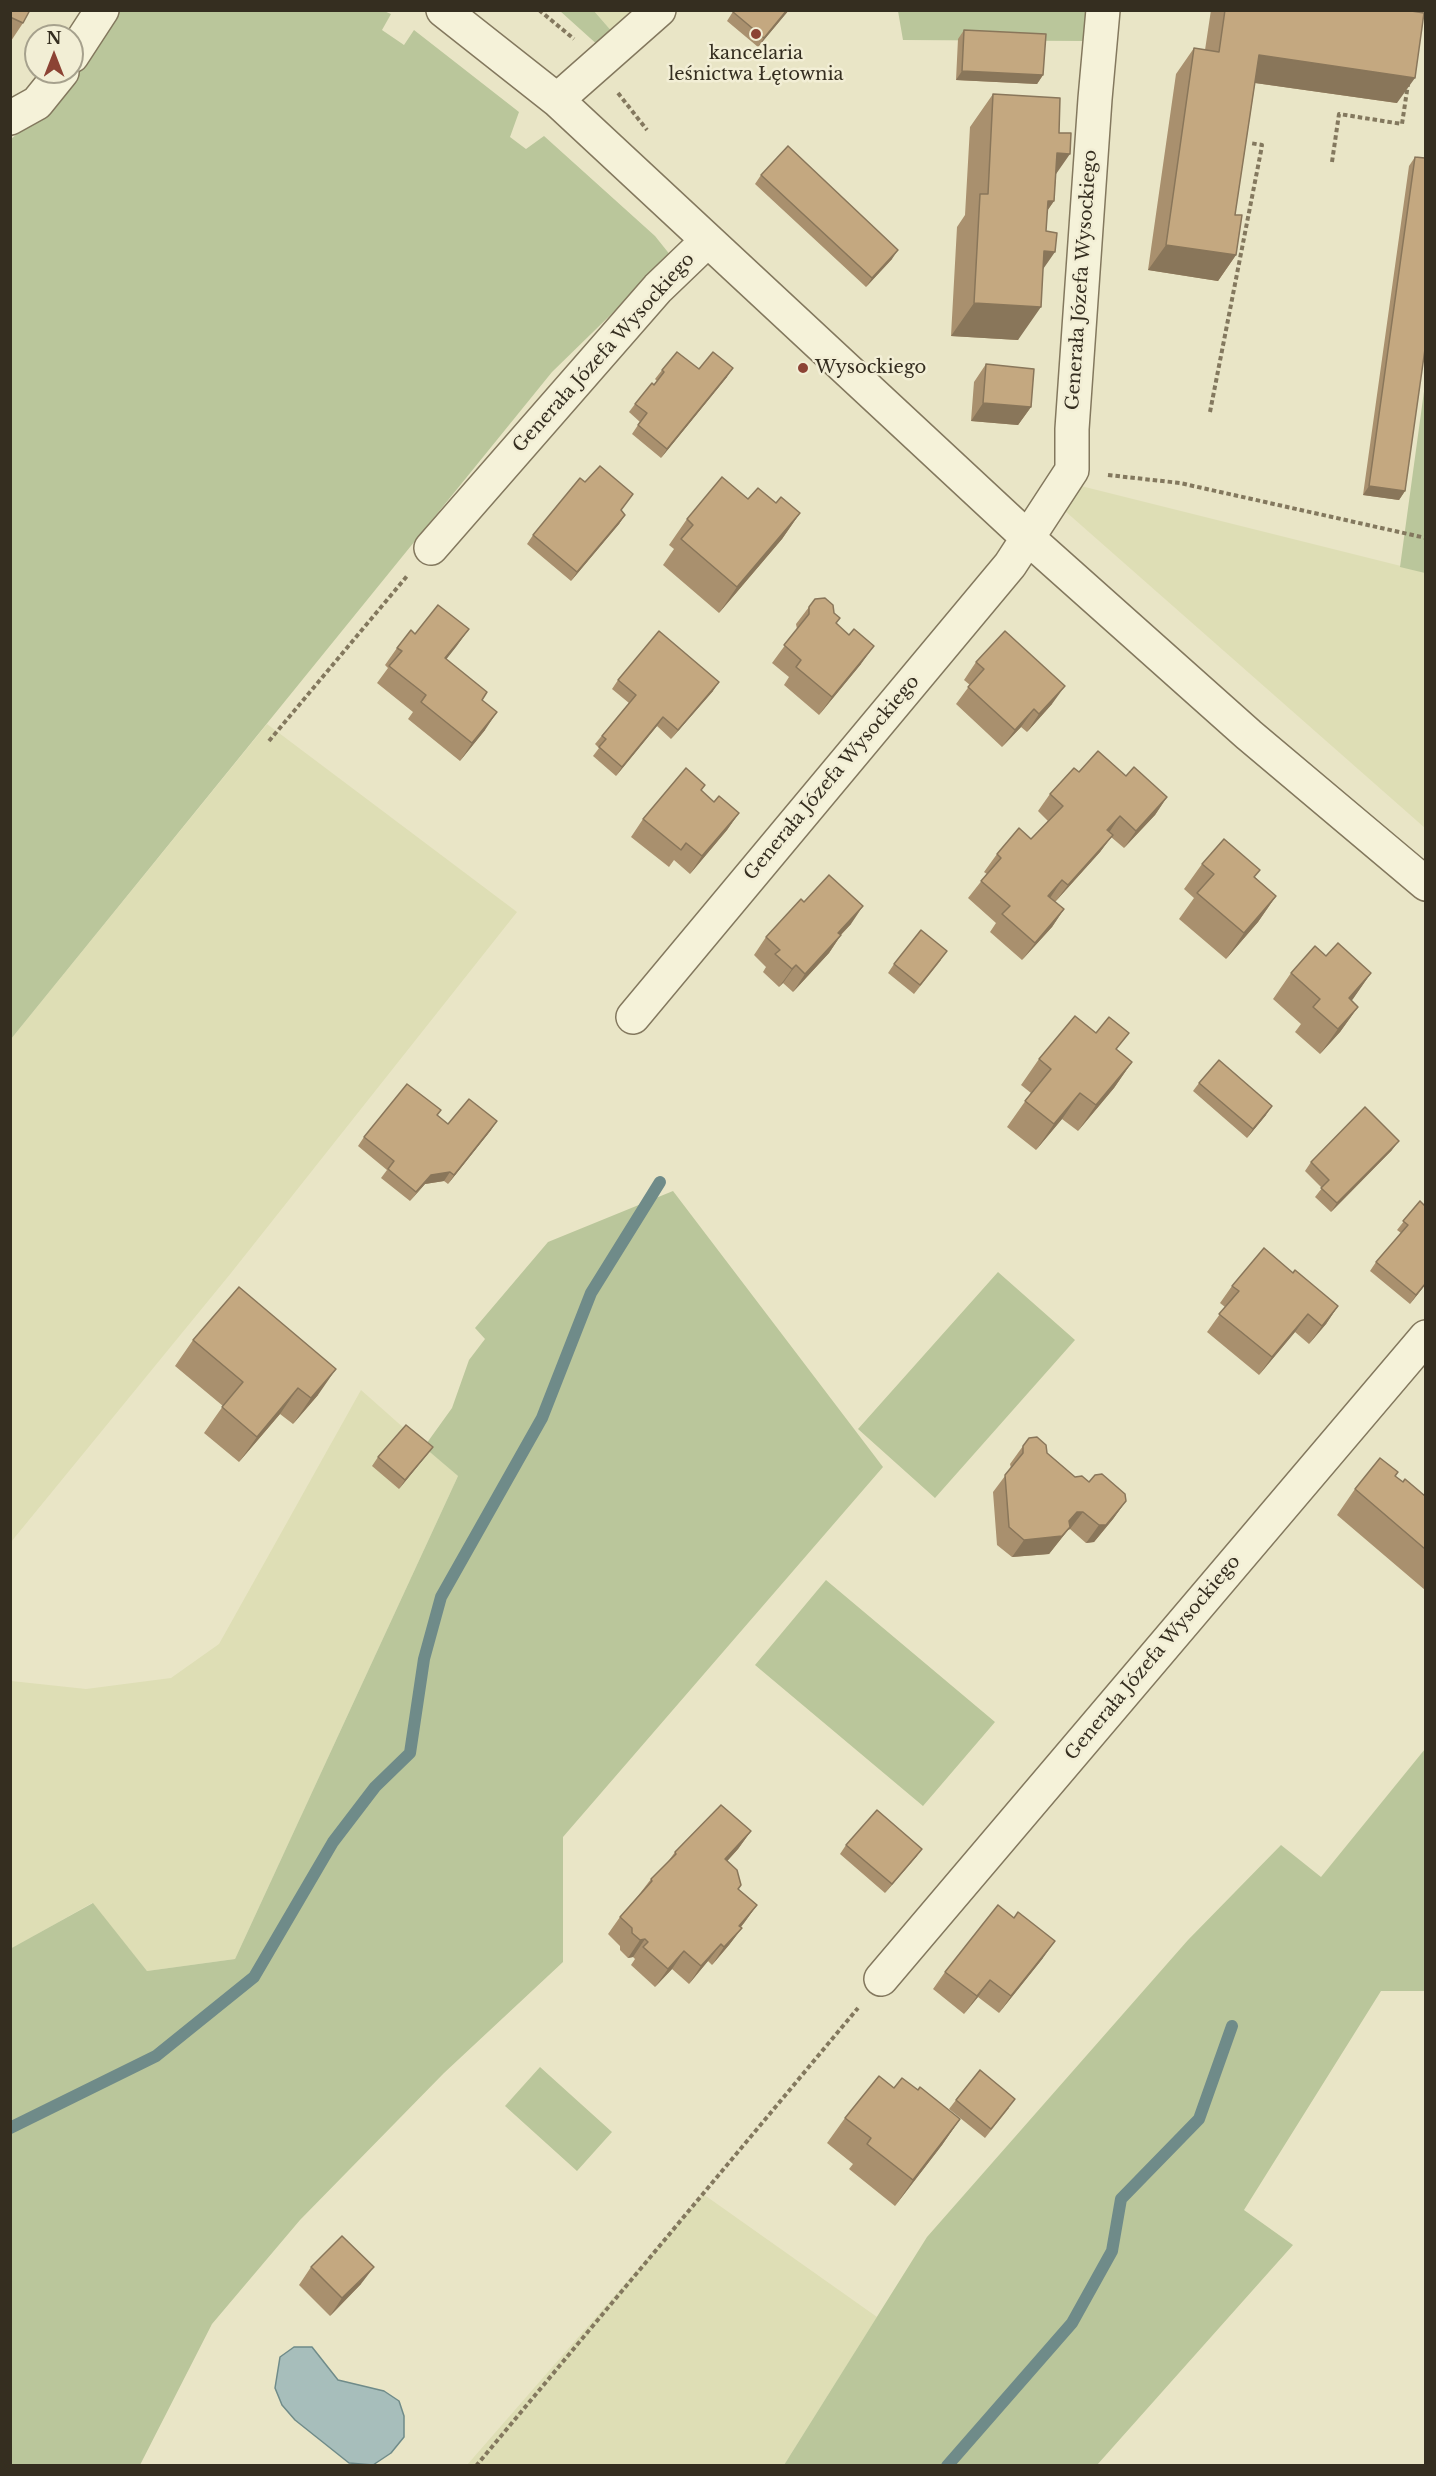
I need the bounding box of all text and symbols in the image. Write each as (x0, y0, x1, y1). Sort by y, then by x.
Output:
north arrow (24, 24, 84, 84)
marker: kancelaria leśnictwa Łętownia (749, 27, 763, 41)
text: N (46, 28, 62, 48)
place label: kancelaria leśnictwa Łętownia (668, 43, 844, 86)
street label: Generała Józefa Wysockiego (1062, 149, 1102, 411)
street label: Generała Józefa Wysockiego (509, 249, 699, 457)
place label: Wysockiego (815, 357, 926, 379)
marker: Wysockiego (796, 361, 810, 375)
street label: Generała Józefa Wysockiego (740, 671, 924, 885)
street label: Generała Józefa Wysockiego (1061, 1551, 1245, 1765)

